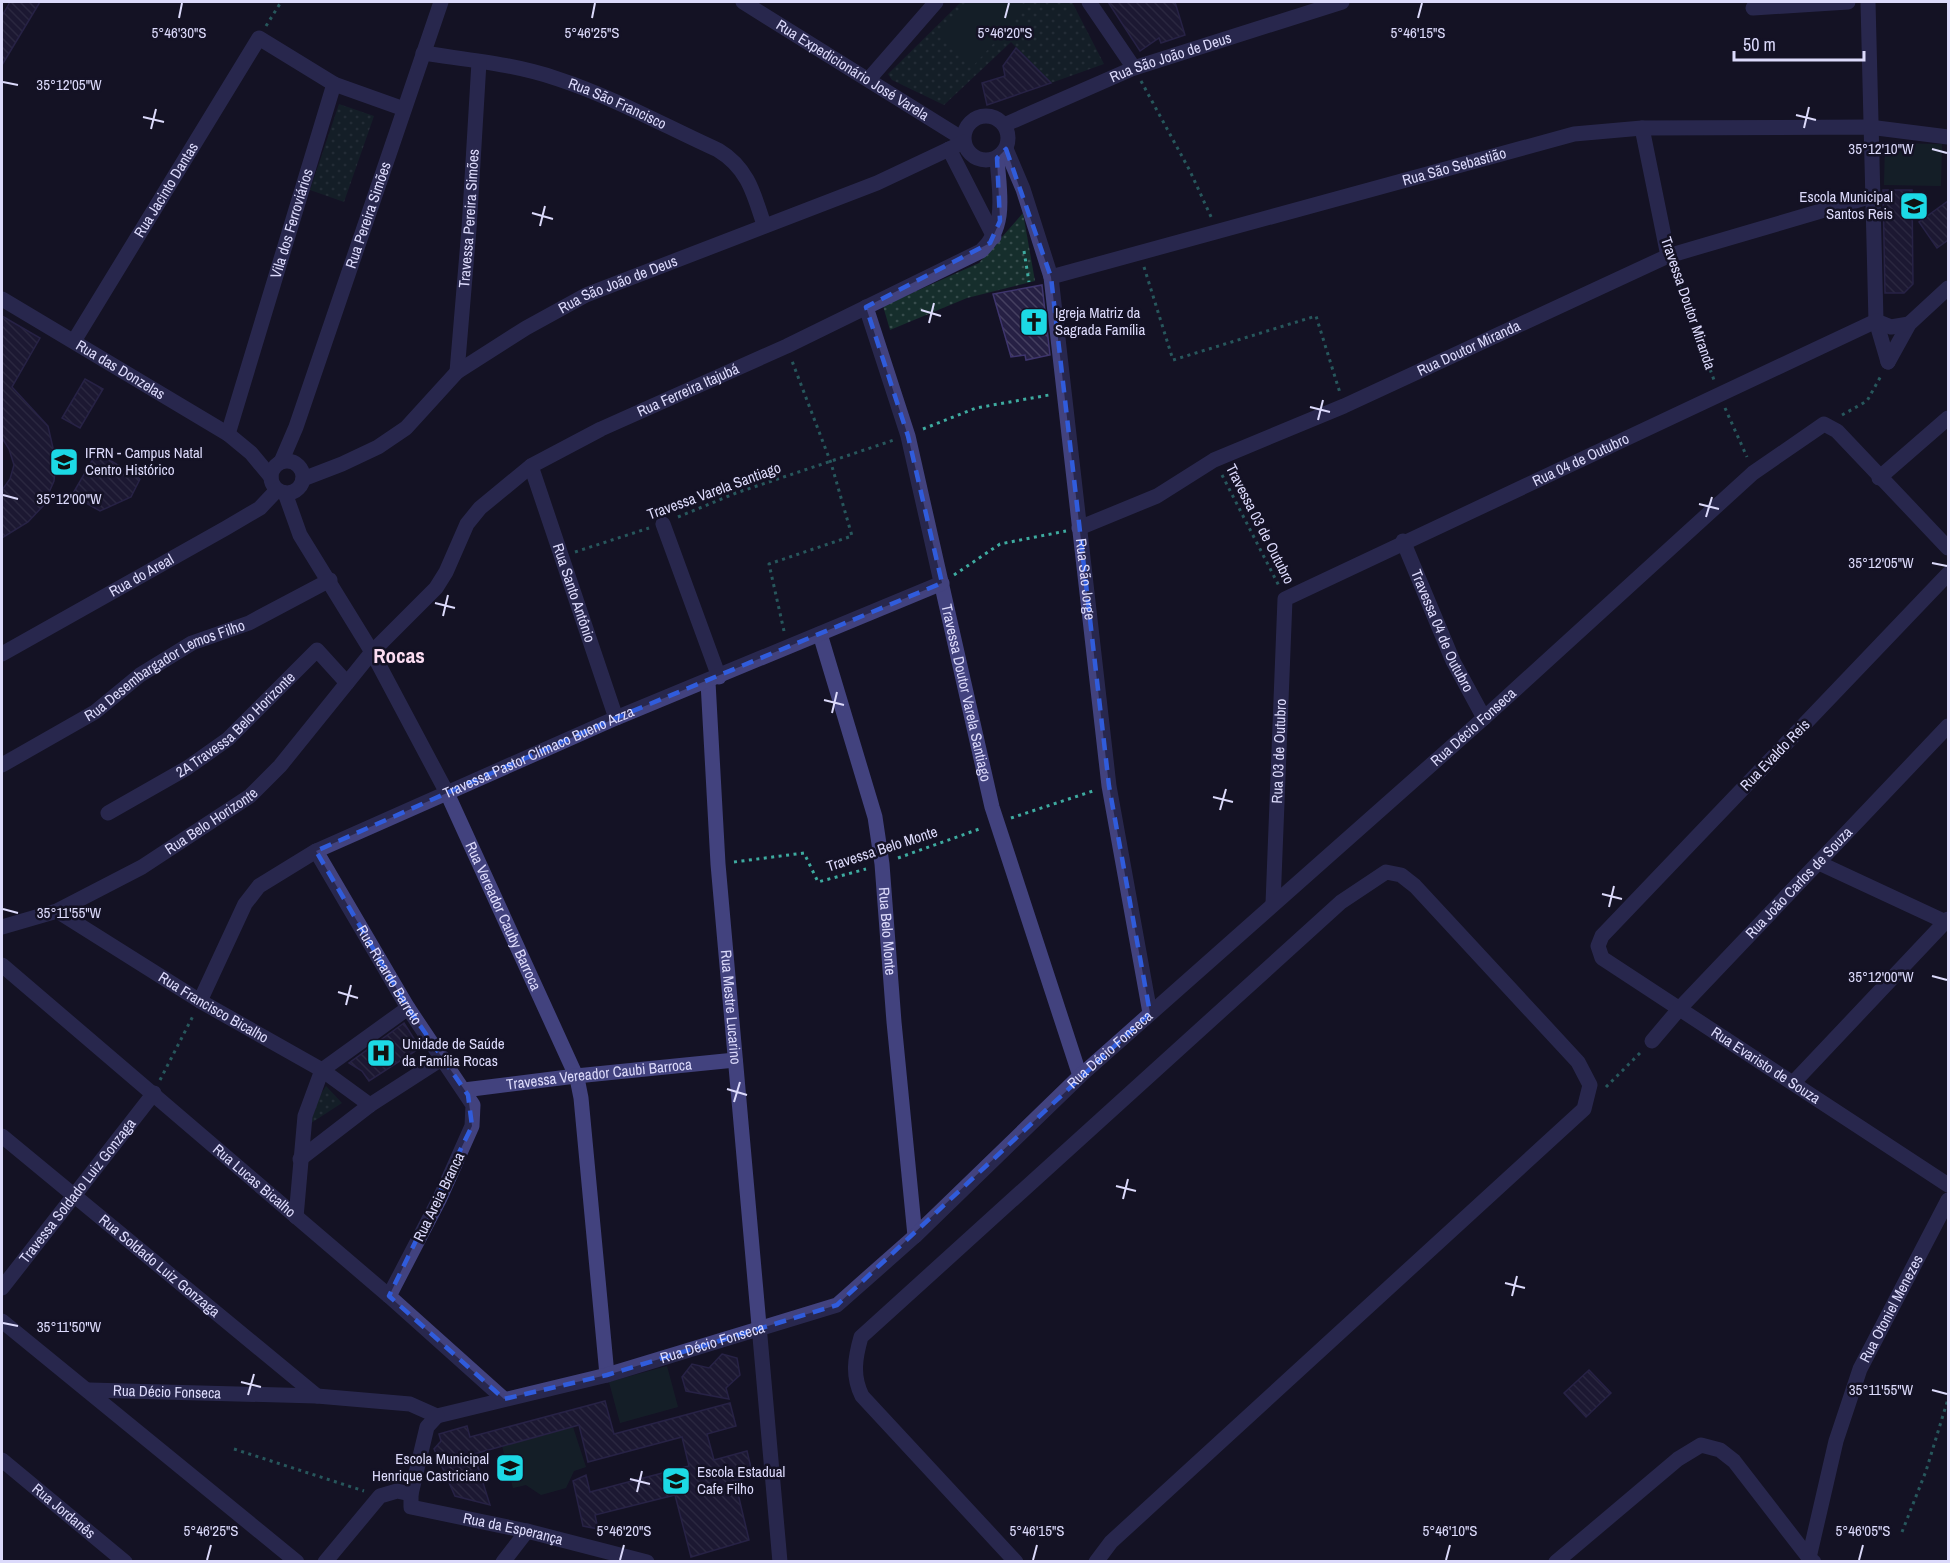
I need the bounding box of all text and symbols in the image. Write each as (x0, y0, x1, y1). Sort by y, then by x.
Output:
street label: Rua Expedicionário José Varela (772, 14, 933, 125)
text: 5°46'30"S (151, 22, 207, 43)
text: 5°46'25"S (564, 22, 620, 43)
text: 5°46'20"S (977, 22, 1033, 43)
text: 5°46'15"S (1390, 22, 1446, 43)
scale bar (1734, 24, 1864, 62)
street label: Rua São João de Deus (1106, 27, 1234, 87)
text: 50 m (1743, 32, 1776, 57)
street label: Rua São Francisco (566, 72, 670, 134)
text: 35°12'05"W (36, 74, 102, 95)
street label: Rua Jacinto Dantas (129, 138, 203, 241)
text: 35°12'10"W (1848, 138, 1914, 159)
street label: Rua São Sebastião (1400, 142, 1508, 190)
street label: Travessa Pereira Simões (453, 148, 484, 289)
street label: Rua Pereira Simões (340, 159, 396, 271)
street label: Vila dos Ferroviários (265, 166, 318, 281)
place label: Escola Municipal Santos Reis (1799, 186, 1893, 224)
school or university icon: Escola Municipal Santos Reis (1898, 190, 1930, 222)
street label: Travessa Doutor Miranda (1656, 234, 1721, 372)
street label: Rua São João de Deus (554, 250, 680, 318)
place label: Igreja Matriz da Sagrada Família (1055, 302, 1145, 340)
church icon: Igreja Matriz da Sagrada Família (1018, 306, 1050, 338)
street label: Rua Doutor Miranda (1414, 315, 1524, 381)
street label: Rua das Donzelas (72, 335, 169, 404)
street label: Rua Ferreira Itajubá (633, 358, 742, 422)
street label: Rua 04 de Outubro (1529, 428, 1632, 491)
place label: IFRN - Campus Natal Centro Histórico (85, 442, 203, 480)
school or university icon: IFRN - Campus Natal Centro Histórico (48, 446, 80, 478)
street label: Travessa Varela Santiago (644, 457, 784, 524)
street label: Travessa 03 de Outubro (1221, 460, 1300, 588)
text: 35°12'00"W (36, 488, 102, 509)
street label: Rua São Jorge (1071, 537, 1101, 621)
street label: Rua Santo Antônio (548, 540, 601, 645)
street label: Rua do Areal (105, 549, 177, 602)
text: 35°12'05"W (1848, 552, 1914, 573)
street label: Travessa 04 de Outubro (1406, 566, 1479, 696)
street label: Travessa Doutor Varela Santiago (936, 602, 997, 784)
street label: Rua Desembargador Lemos Filho (80, 614, 248, 726)
district label: Rocas (373, 641, 425, 670)
street label: 2A Travessa Belo Horizonte (172, 667, 300, 782)
street label: Rua Décio Fonseca (1426, 683, 1520, 771)
street label: Rua 03 de Outubro (1266, 698, 1291, 804)
street label: Travessa Pastor Clímaco Bueno Azza (439, 701, 637, 803)
street label: Rua Evaldo Reis (1735, 714, 1814, 795)
street label: Rua Belo Horizonte (160, 783, 262, 859)
street label: Travessa Belo Monte (824, 821, 940, 876)
street label: Rua João Carlos de Souza (1740, 822, 1857, 943)
street label: Rua Vereador Cauby Barroca (461, 838, 547, 994)
street label: Rua Belo Monte (874, 886, 901, 976)
text: 35°11'55"W (37, 902, 102, 923)
street label: Rua Ricardo Barreto (352, 921, 428, 1029)
street label: Rua Mestre Lucarino (716, 949, 747, 1065)
text: 35°12'00"W (1848, 966, 1914, 987)
street label: Rua Francisco Bicalho (155, 967, 273, 1048)
street label: Rua Décio Fonseca (1062, 1005, 1157, 1093)
street label: Rua Evaristo de Souza (1707, 1021, 1825, 1109)
place label: Unidade de Saúde da Família Rocas (402, 1033, 505, 1071)
hospital icon: Unidade de Saúde da Família Rocas (365, 1037, 397, 1069)
street label: Travessa Vereador Caubi Barroca (505, 1053, 693, 1095)
street label: Travessa Soldado Luiz Gonzaga (14, 1114, 141, 1268)
street label: Rua Lucas Bicalho (209, 1139, 301, 1222)
street label: Rua Areia Branca (408, 1148, 469, 1245)
street label: Rua Soldado Luiz Gonzaga (95, 1209, 225, 1322)
street label: Rua Otoniel Menezes (1854, 1251, 1928, 1366)
text: 35°11'50"W (37, 1316, 102, 1337)
street label: Rua Décio Fonseca (657, 1317, 767, 1368)
text: 35°11'55"W (1849, 1379, 1914, 1400)
street label: Rua Décio Fonseca (113, 1380, 221, 1403)
place label: Escola Municipal Henrique Castriciano (372, 1448, 489, 1486)
school or university icon: Escola Municipal Henrique Castriciano (494, 1452, 526, 1484)
place label: Escola Estadual Cafe Filho (697, 1461, 785, 1499)
school or university icon: Escola Estadual Cafe Filho (660, 1465, 692, 1497)
street label: Rua Jordanês (28, 1478, 100, 1543)
street label: Rua da Esperança (461, 1507, 566, 1550)
text: 5°46'25"S (183, 1520, 239, 1541)
text: 5°46'20"S (596, 1520, 652, 1541)
text: 5°46'15"S (1009, 1520, 1065, 1541)
text: 5°46'10"S (1422, 1520, 1478, 1541)
text: 5°46'05"S (1835, 1520, 1891, 1541)

